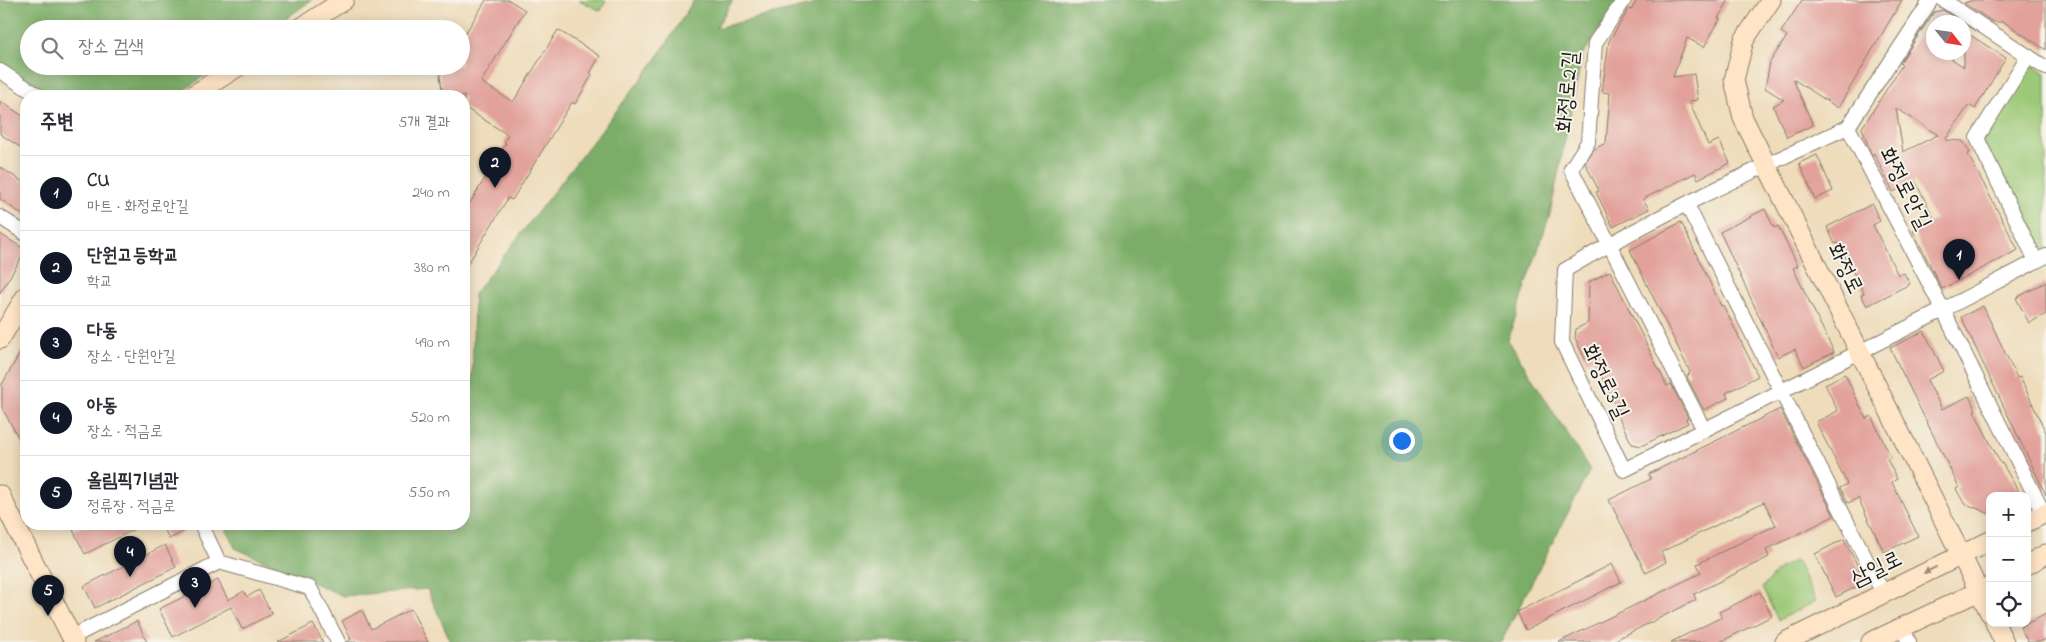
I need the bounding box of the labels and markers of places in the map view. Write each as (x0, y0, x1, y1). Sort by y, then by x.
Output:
pin: 2 (479, 147, 511, 188)
pin: 1 (1943, 239, 1975, 280)
pin: 4 (114, 536, 146, 577)
pin: 3 (179, 567, 211, 608)
pin: 5 (32, 575, 64, 616)

